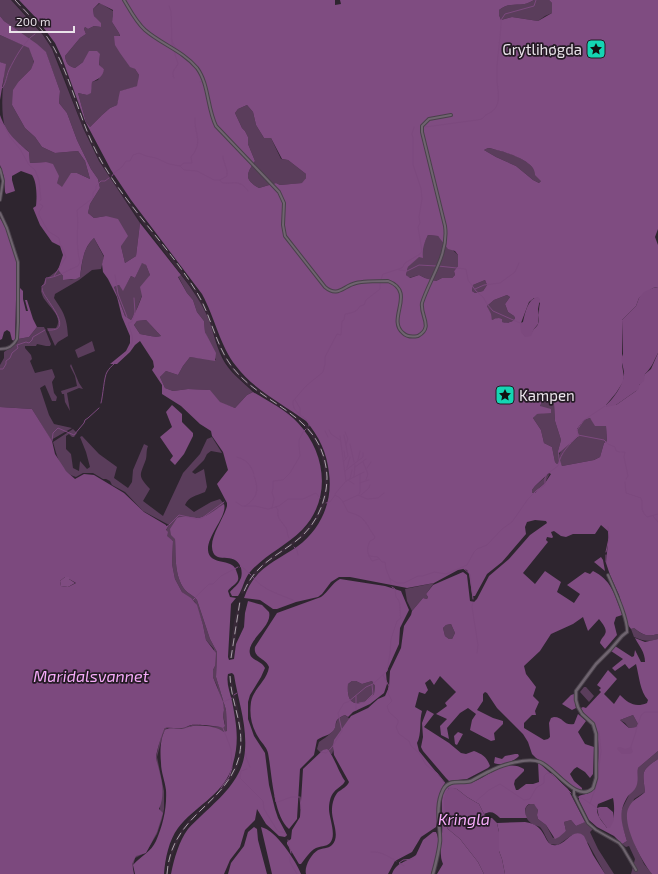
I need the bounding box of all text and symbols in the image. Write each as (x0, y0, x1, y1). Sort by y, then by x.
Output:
scale bar (10, 8, 74, 34)
text: 200 m (16, 14, 50, 28)
place icon: Grytlihøgda (585, 38, 607, 60)
place label: Grytlihøgda (502, 40, 582, 58)
place icon: Kampen (494, 384, 516, 406)
place label: Kampen (519, 386, 575, 404)
water label: Maridalsvannet (33, 666, 150, 685)
water label: Kringla (438, 809, 490, 828)

